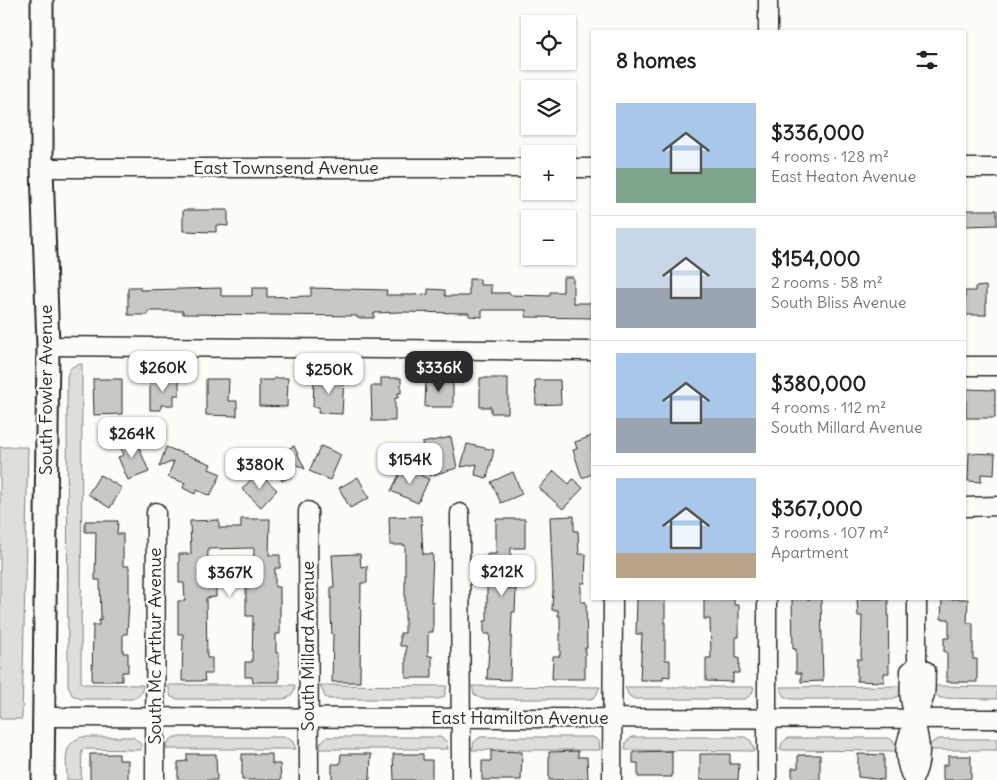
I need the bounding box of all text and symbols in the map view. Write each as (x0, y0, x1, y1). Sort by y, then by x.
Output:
map controls (521, 15, 576, 265)
button: locate (521, 15, 576, 70)
icon: filters (913, 46, 941, 74)
text: 8 homes (616, 47, 696, 74)
button: layers (521, 80, 576, 135)
text: $336,000 (771, 119, 864, 146)
icon: home (656, 123, 716, 183)
button: + (521, 145, 576, 200)
text: 4 rooms · 128 m² (771, 146, 889, 166)
street label: East Townsend Avenue (193, 156, 379, 179)
text: East Heaton Avenue (771, 166, 916, 186)
button: − (521, 210, 576, 265)
text: $154,000 (771, 245, 861, 272)
icon: home (656, 248, 716, 308)
text: 2 rooms · 58 m² (771, 272, 883, 292)
text: South Bliss Avenue (771, 292, 906, 312)
street label: South Fowler Avenue (34, 305, 57, 475)
pin: $260K (128, 350, 198, 393)
pin: $336K (404, 350, 474, 393)
pin: $250K (294, 352, 364, 395)
text: $260K (139, 357, 187, 377)
text: $336K (416, 357, 462, 377)
text: $250K (305, 359, 353, 379)
text: $380,000 (771, 370, 866, 397)
icon: home (656, 373, 716, 433)
text: 4 rooms · 112 m² (771, 397, 886, 417)
pin: $264K (97, 416, 167, 459)
text: South Millard Avenue (771, 417, 923, 437)
text: $264K (109, 423, 155, 443)
pin: $154K (375, 442, 445, 485)
pin: $380K (225, 448, 295, 490)
text: $154K (388, 449, 432, 469)
text: $380K (236, 454, 284, 474)
text: $367,000 (771, 495, 863, 522)
icon: home (656, 498, 716, 558)
text: 3 rooms · 107 m² (771, 522, 889, 542)
text: Apartment (771, 542, 849, 562)
street label: South Mc Arthur Avenue (143, 547, 166, 745)
pin: $212K (467, 554, 537, 597)
pin: $367K (195, 556, 265, 598)
street label: South Millard Avenue (296, 561, 319, 731)
text: $212K (481, 561, 523, 581)
text: $367K (208, 562, 252, 582)
street label: East Hamilton Avenue (431, 706, 609, 729)

